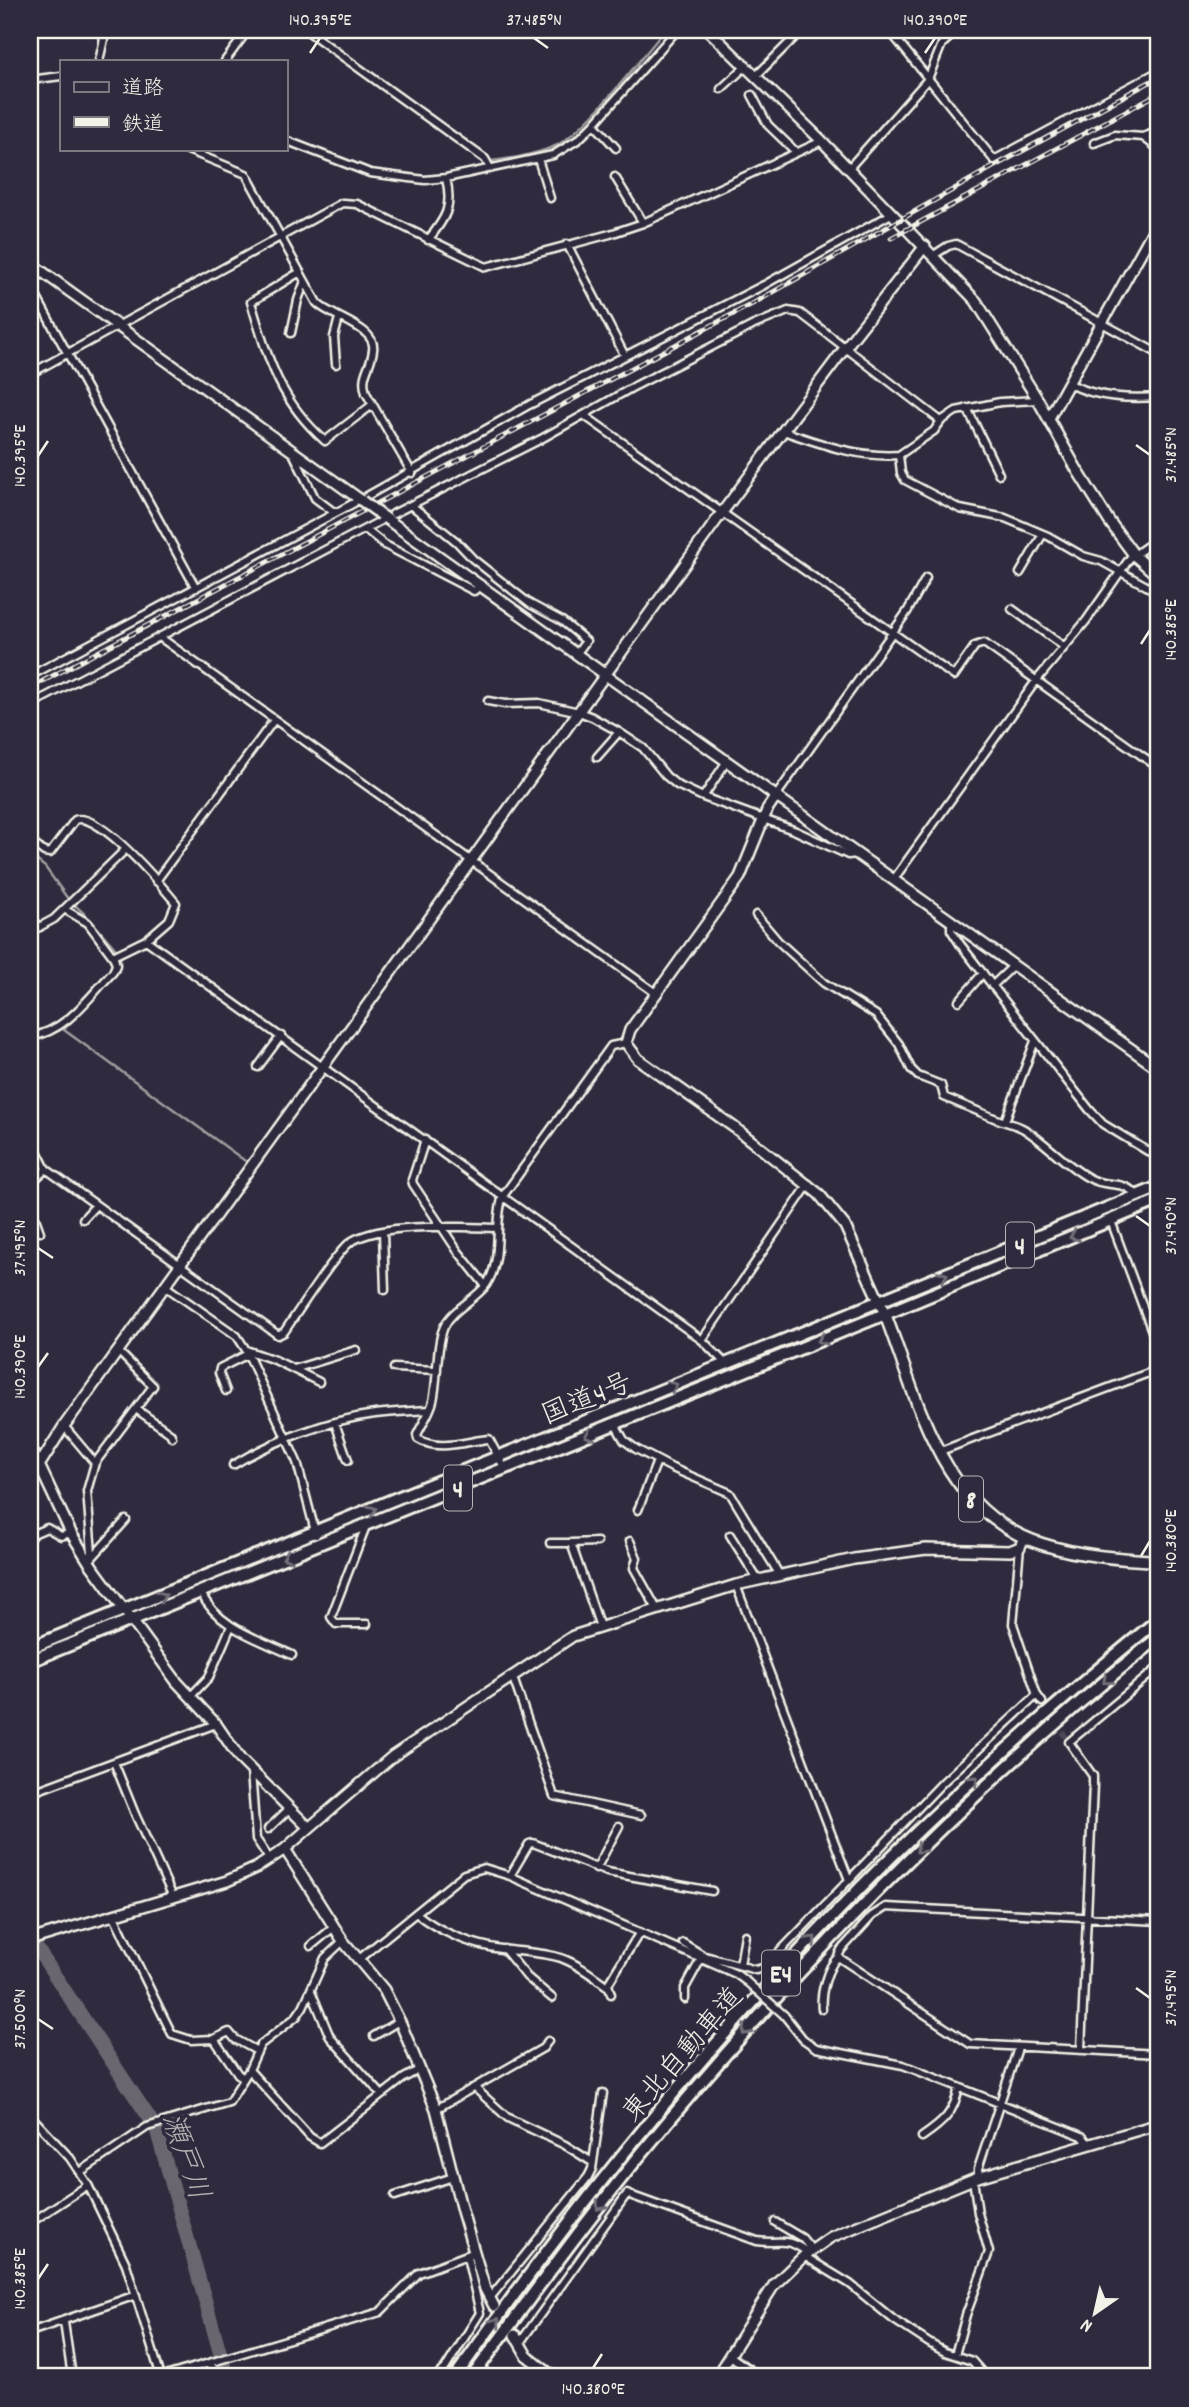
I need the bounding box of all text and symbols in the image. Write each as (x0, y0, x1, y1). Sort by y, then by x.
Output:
text: 140.395°E (289, 9, 351, 34)
text: 37.485°N (506, 9, 562, 34)
text: 140.390°E (903, 9, 967, 34)
legend (60, 60, 287, 150)
text: 道路 (122, 75, 164, 105)
text: 鉄道 (122, 111, 164, 141)
text: 140.395°E (9, 425, 34, 487)
text: 37.485°N (1160, 427, 1185, 483)
text: 140.385°E (1160, 599, 1185, 661)
text: 37.490°N (1160, 1197, 1185, 1255)
text: 37.495°N (9, 1220, 34, 1276)
road number: 4 (1006, 1222, 1034, 1268)
one-way arrow (1068, 1228, 1080, 1242)
one-way arrow (936, 1270, 948, 1284)
one-way arrow (817, 1331, 829, 1345)
text: 140.390°E (9, 1335, 34, 1399)
street label: 国道4号 (536, 1365, 640, 1438)
one-way arrow (666, 1381, 678, 1395)
one-way arrow (583, 1427, 595, 1441)
road number: 4 (444, 1466, 472, 1511)
road number: 8 (959, 1476, 983, 1522)
one-way arrow (365, 1504, 377, 1518)
text: 140.380°E (1160, 1509, 1185, 1573)
one-way arrow (282, 1549, 294, 1563)
one-way arrow (154, 1590, 167, 1604)
one-way arrow (1102, 1672, 1115, 1684)
one-way arrow (966, 1775, 979, 1788)
one-way arrow (915, 1840, 928, 1853)
one-way arrow (804, 1935, 817, 1948)
road number: E4 (762, 1950, 800, 1996)
text: 37.495°N (1160, 1970, 1185, 2026)
street label: 東北自動車道 (615, 1980, 755, 2133)
text: 37.500°N (9, 1989, 34, 2049)
one-way arrow (742, 2023, 754, 2036)
water label: 瀬戸川 (148, 2108, 218, 2207)
one-way arrow (596, 2198, 609, 2211)
text: 140.385°E (9, 2248, 34, 2310)
north arrow (1060, 2278, 1130, 2348)
text: N (1076, 2310, 1099, 2338)
one-way arrow (487, 2317, 500, 2330)
text: 140.380°E (561, 2378, 625, 2403)

